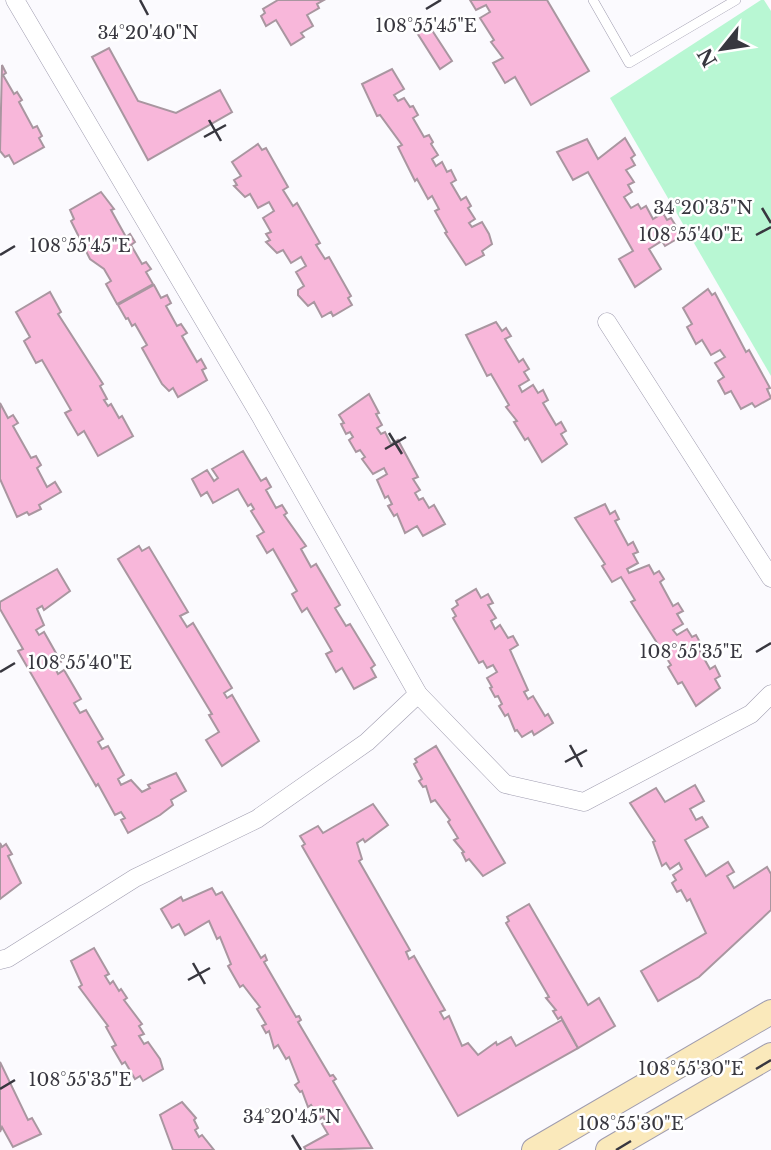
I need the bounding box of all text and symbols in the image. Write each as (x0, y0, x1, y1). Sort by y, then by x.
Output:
north arrow (687, 14, 757, 84)
text: 108°55'45"E (375, 15, 477, 37)
text: 34°20'40"N (98, 22, 198, 44)
text: N (693, 44, 722, 71)
text: 34°20'35"N (653, 197, 753, 219)
text: 108°55'40"E (639, 224, 743, 246)
text: 108°55'45"E (29, 235, 131, 257)
text: 108°55'35"E (640, 641, 742, 663)
text: 108°55'40"E (28, 652, 132, 674)
text: 108°55'30"E (638, 1058, 744, 1080)
text: 108°55'35"E (29, 1069, 131, 1091)
text: 34°20'45"N (243, 1106, 341, 1128)
text: 108°55'30"E (578, 1113, 684, 1135)

